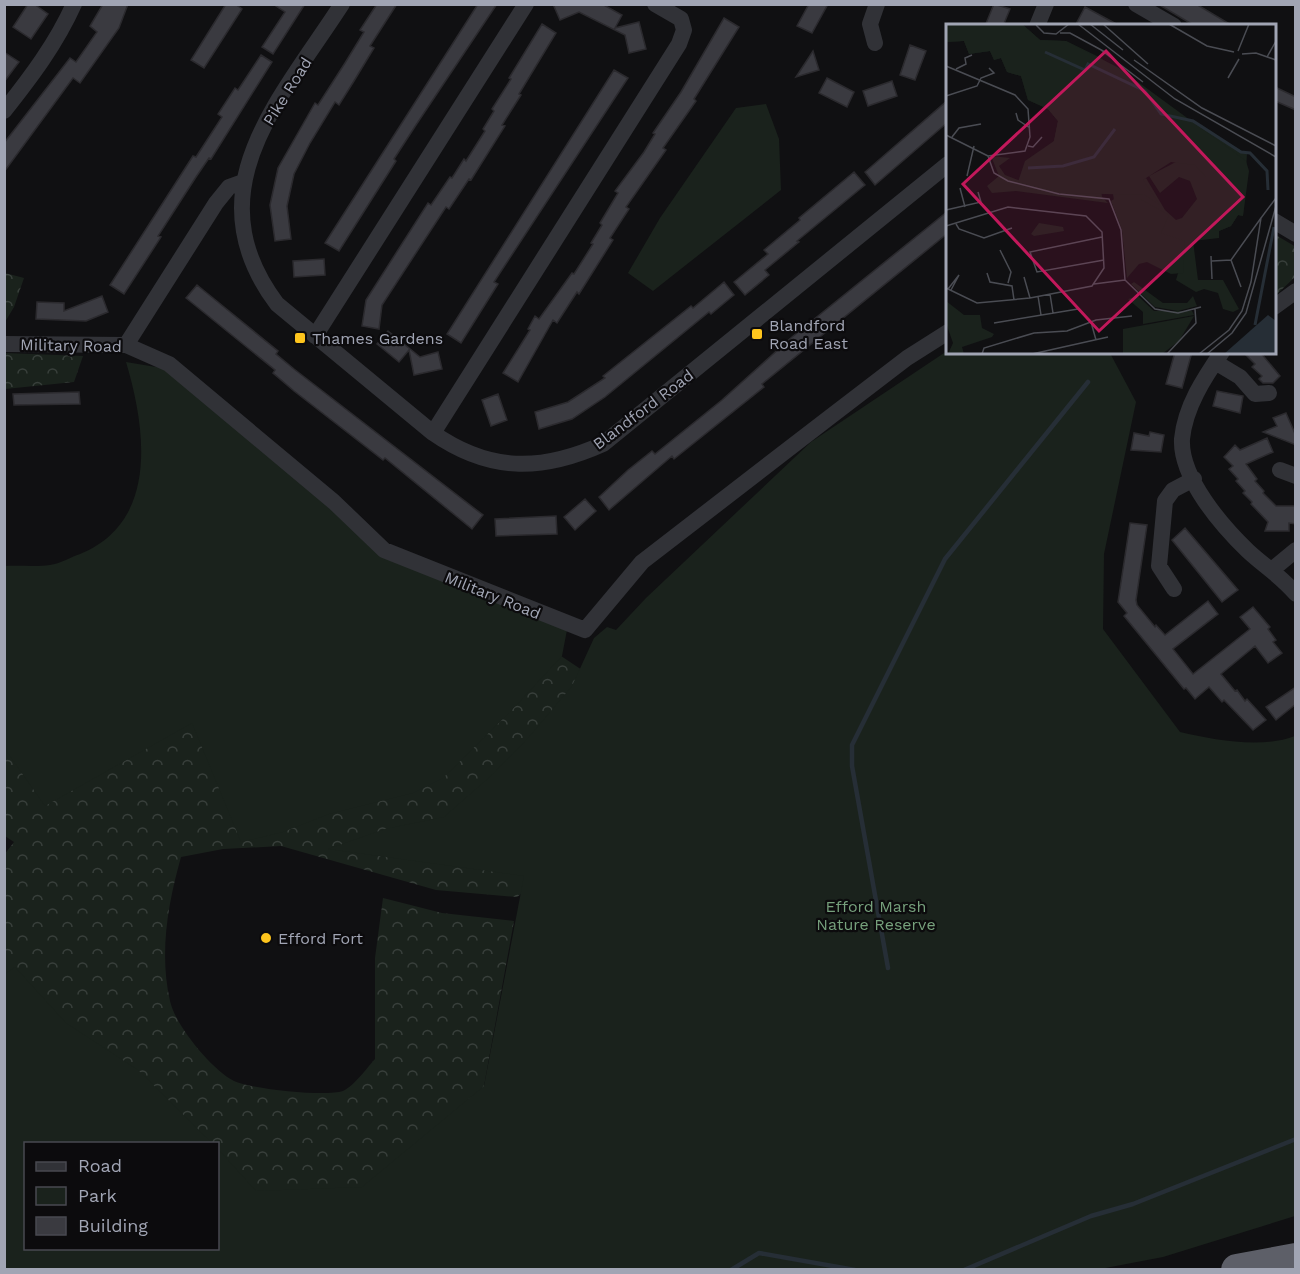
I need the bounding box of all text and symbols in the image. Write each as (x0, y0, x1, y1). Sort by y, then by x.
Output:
inset map (946, 24, 1276, 354)
street label: Pike Road (259, 54, 316, 129)
place label: Blandford Road East (769, 316, 848, 353)
marker: Blandford Road East (750, 327, 764, 341)
place label: Thames Gardens (312, 329, 443, 348)
marker: Thames Gardens (293, 331, 307, 345)
street label: Military Road (20, 335, 122, 356)
street label: Blandford Road (589, 365, 697, 453)
street label: Military Road (442, 568, 544, 623)
park label: Efford Marsh Nature Reserve (816, 897, 936, 934)
place label: Efford Fort (278, 929, 363, 948)
marker: Efford Fort (259, 931, 273, 945)
legend (24, 1142, 219, 1250)
text: Road (78, 1155, 122, 1176)
text: Park (78, 1185, 117, 1206)
text: Building (78, 1215, 148, 1236)

